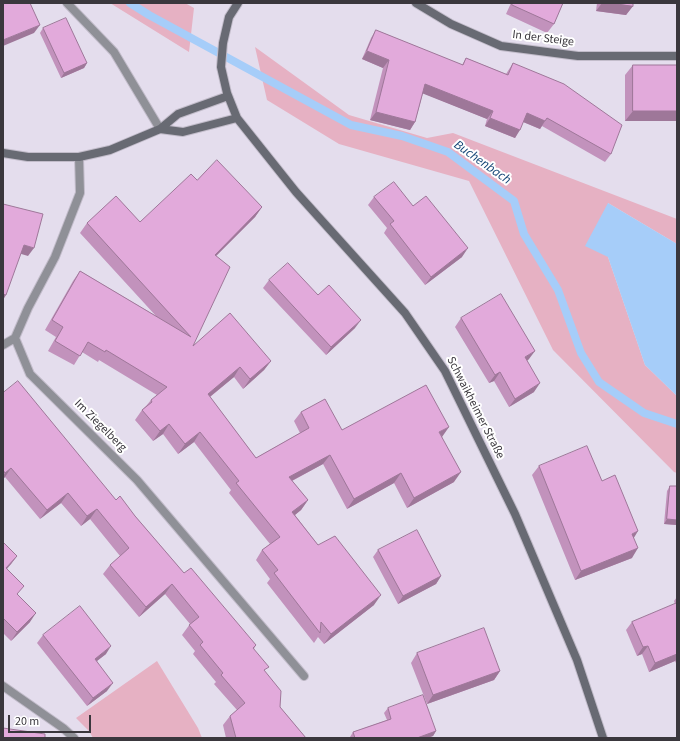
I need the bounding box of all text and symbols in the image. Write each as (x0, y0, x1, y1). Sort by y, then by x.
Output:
street label: In der Steige (511, 28, 575, 50)
water label: Buchenbach (450, 138, 514, 188)
street label: Schwaikheimer Straße (443, 355, 507, 461)
street label: Im Ziegelberg (71, 397, 129, 455)
scale bar (10, 707, 93, 733)
text: 20 m (15, 713, 39, 730)

